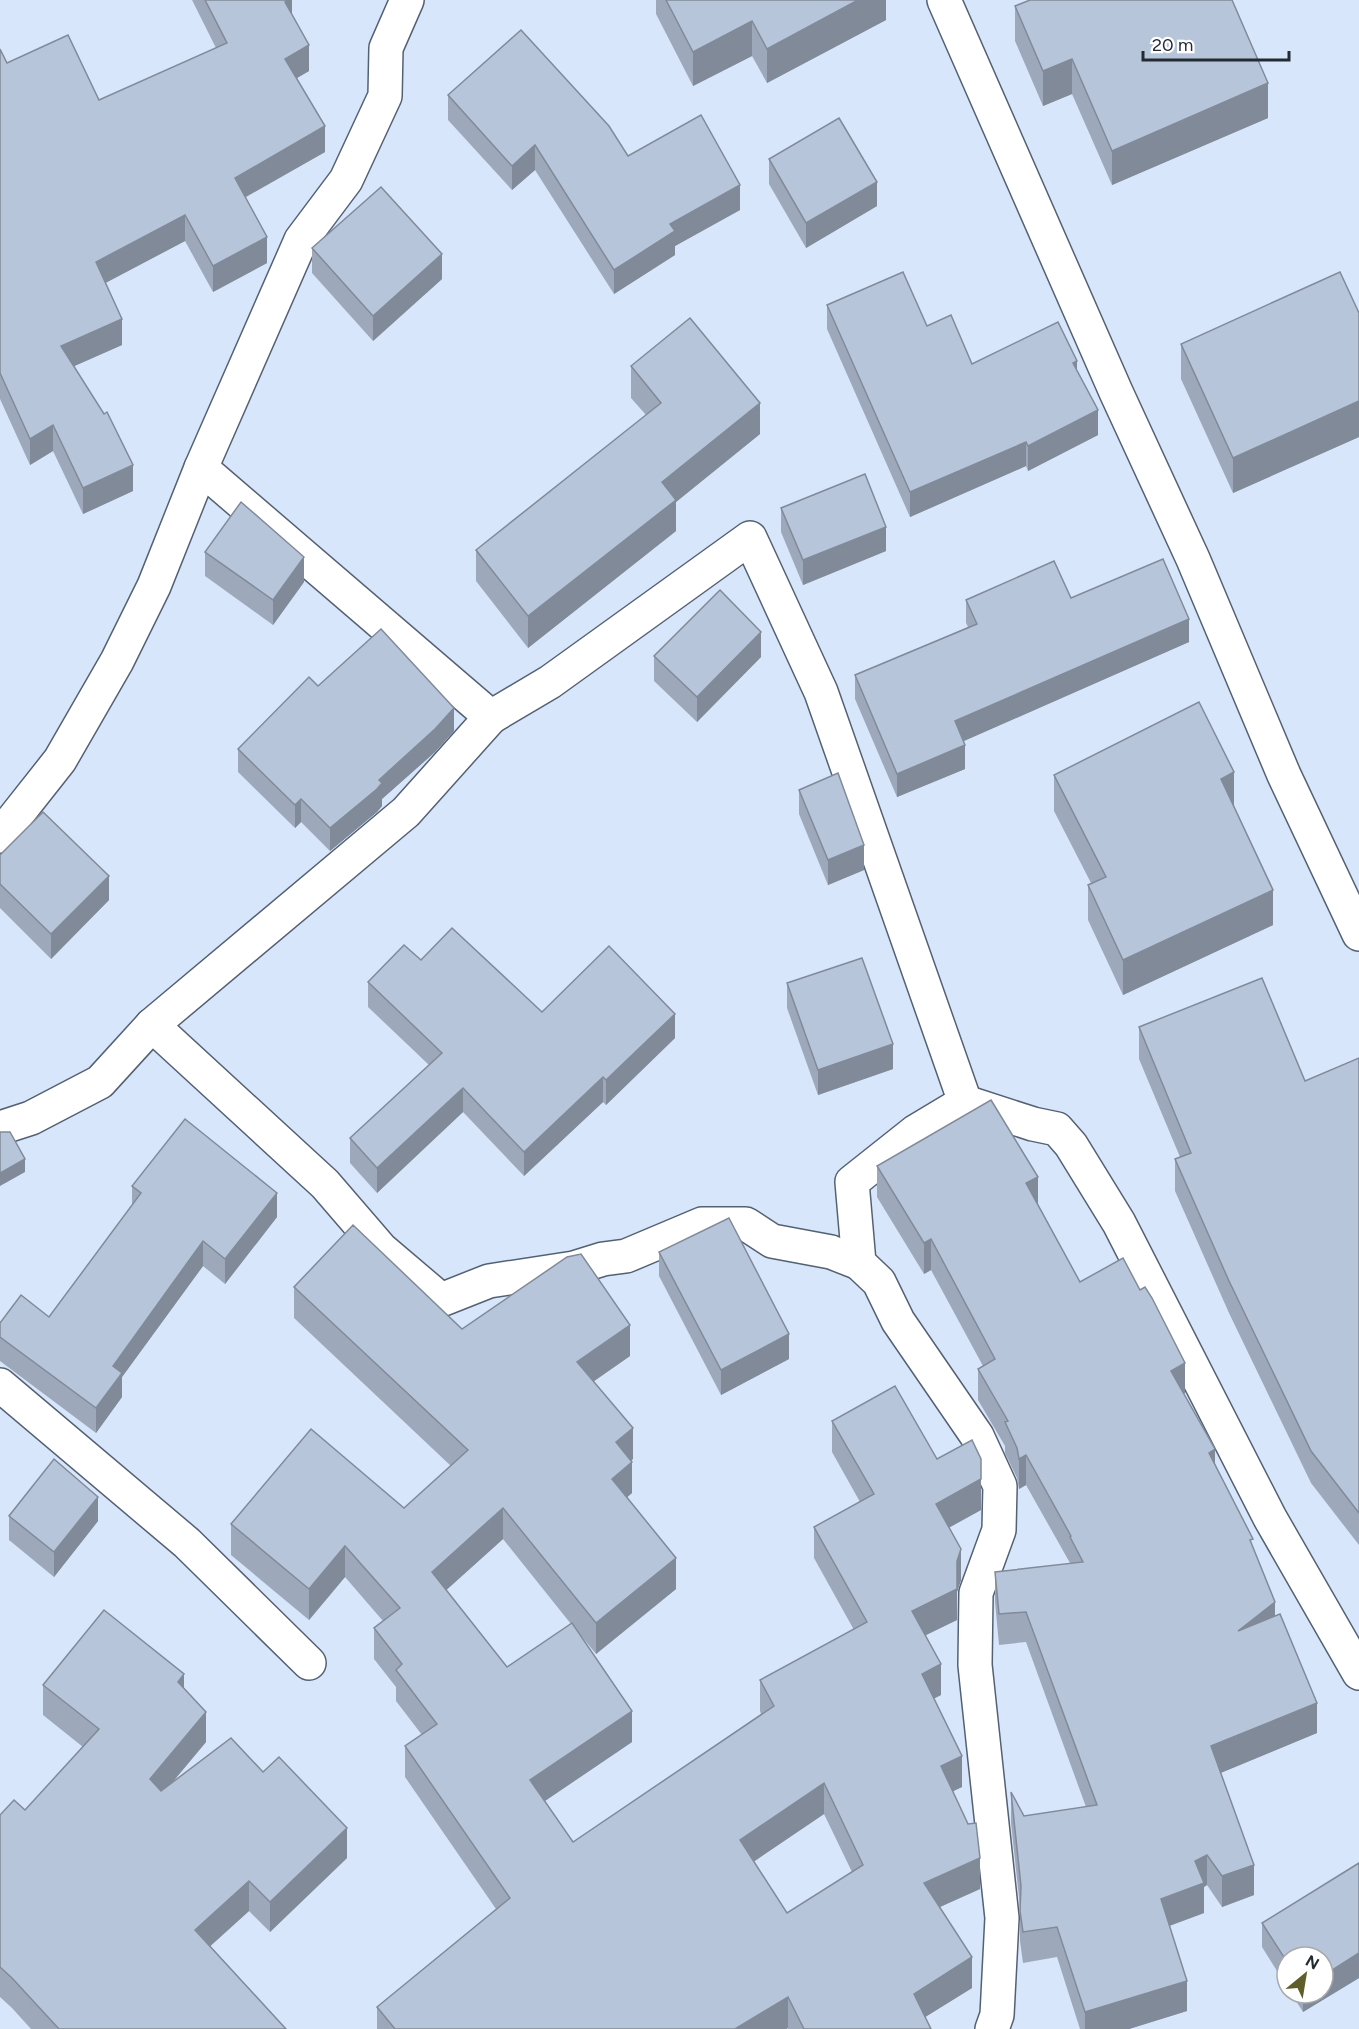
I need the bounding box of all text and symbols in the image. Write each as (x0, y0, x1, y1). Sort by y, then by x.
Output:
scale bar (1143, 24, 1288, 62)
text: 20 m (1152, 34, 1193, 56)
north arrow (1275, 1945, 1335, 2005)
text: N (1302, 1951, 1322, 1974)

